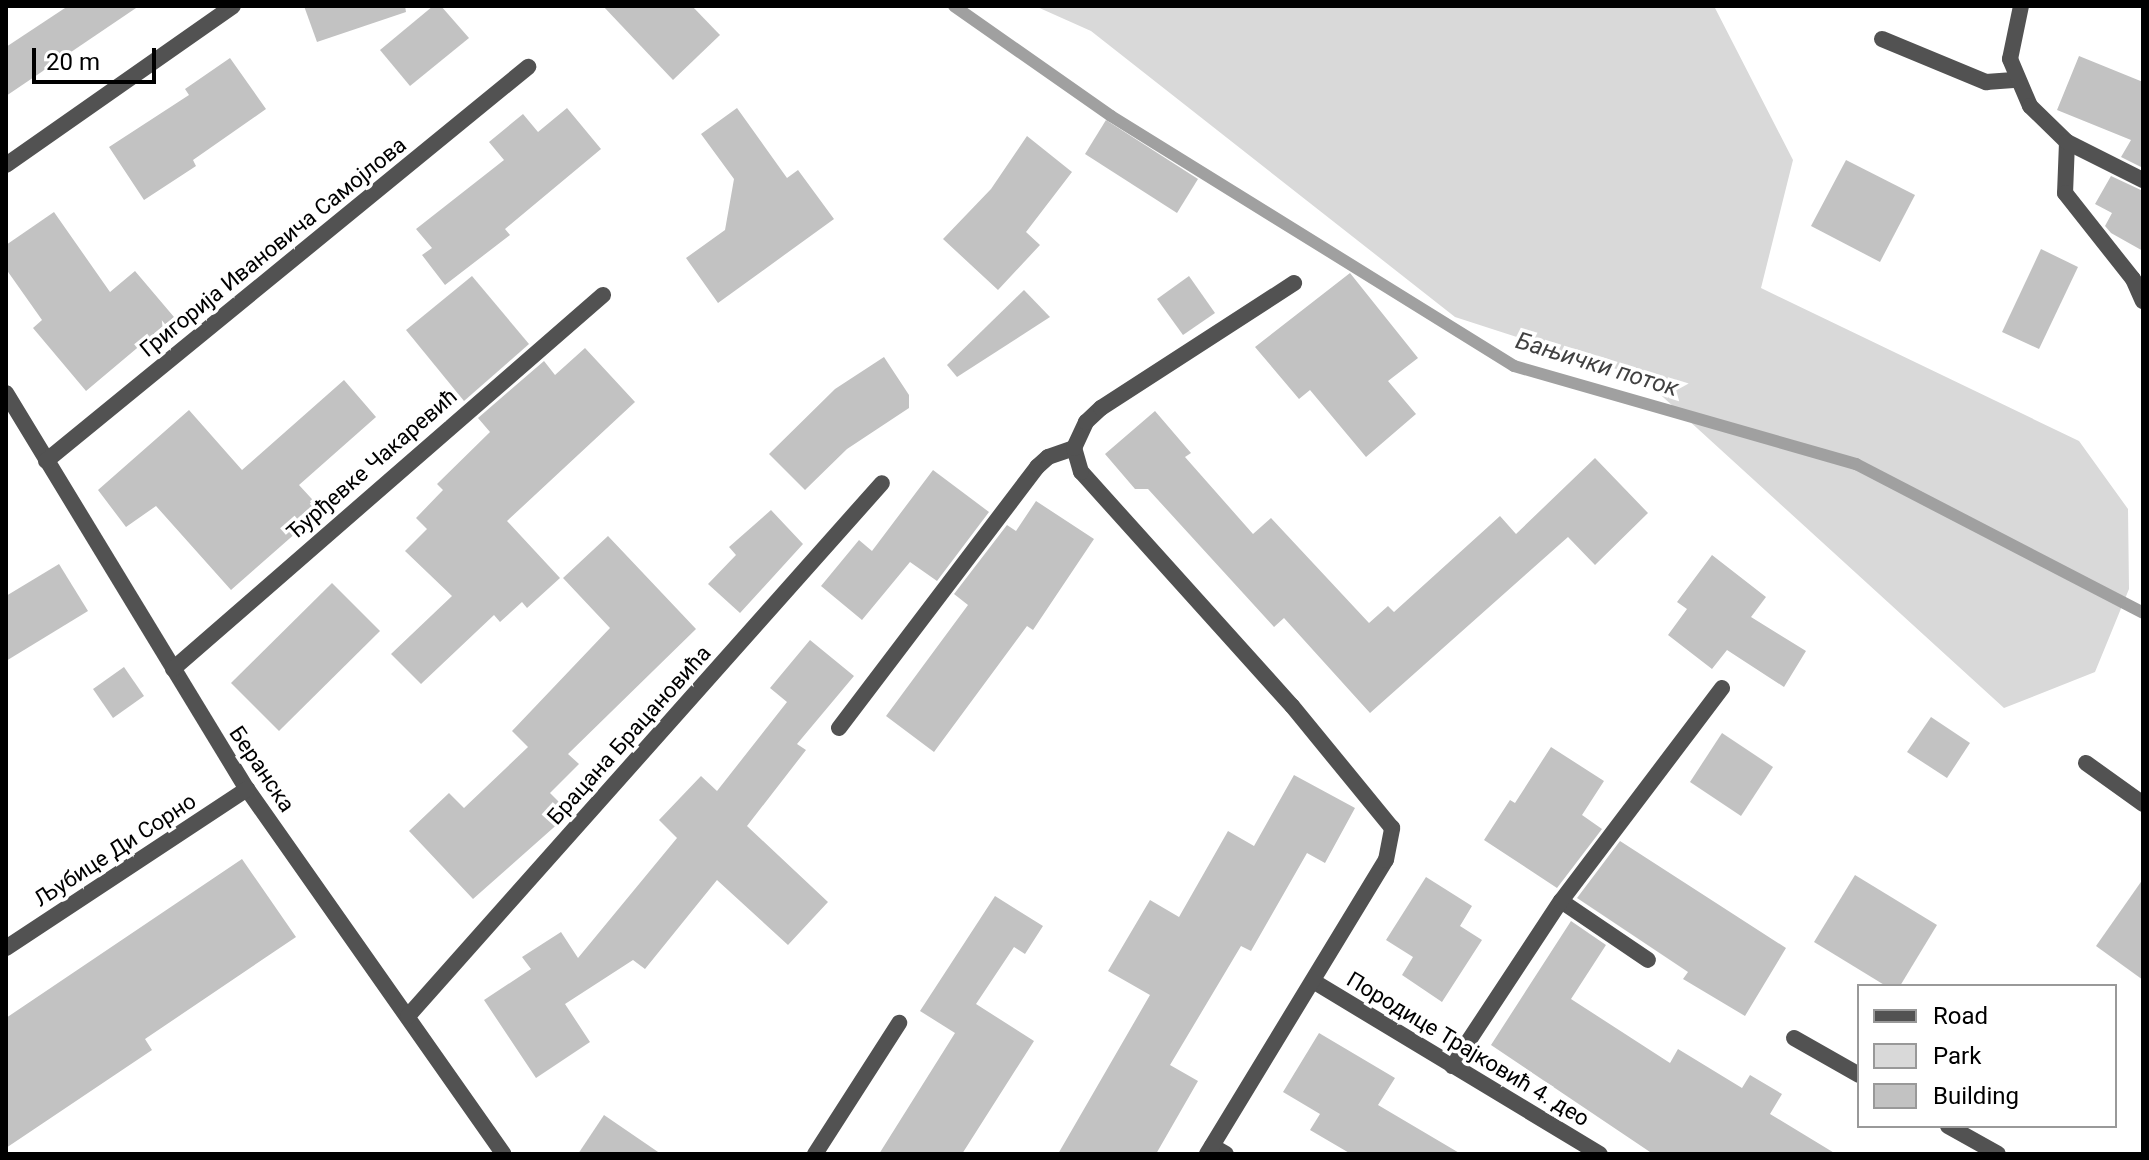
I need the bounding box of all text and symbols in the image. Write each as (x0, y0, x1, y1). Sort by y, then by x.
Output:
scale bar (36, 32, 160, 82)
text: 20 m (46, 48, 100, 76)
street label: Григорија Ивановича Самојлова (135, 131, 411, 363)
water label: Бањички поток (1512, 327, 1682, 403)
street label: Ђурђевке Чакаревић (282, 383, 462, 545)
street label: Брацана Брацановића (542, 640, 716, 830)
street label: Беранска (224, 721, 300, 817)
street label: Љубице Ди Сорно (29, 788, 201, 912)
street label: Породице Трајковић 4. део (1342, 966, 1594, 1132)
legend (1857, 984, 2117, 1128)
text: Road (1933, 1002, 1988, 1030)
text: Park (1933, 1042, 1981, 1070)
text: Building (1933, 1082, 2019, 1110)

